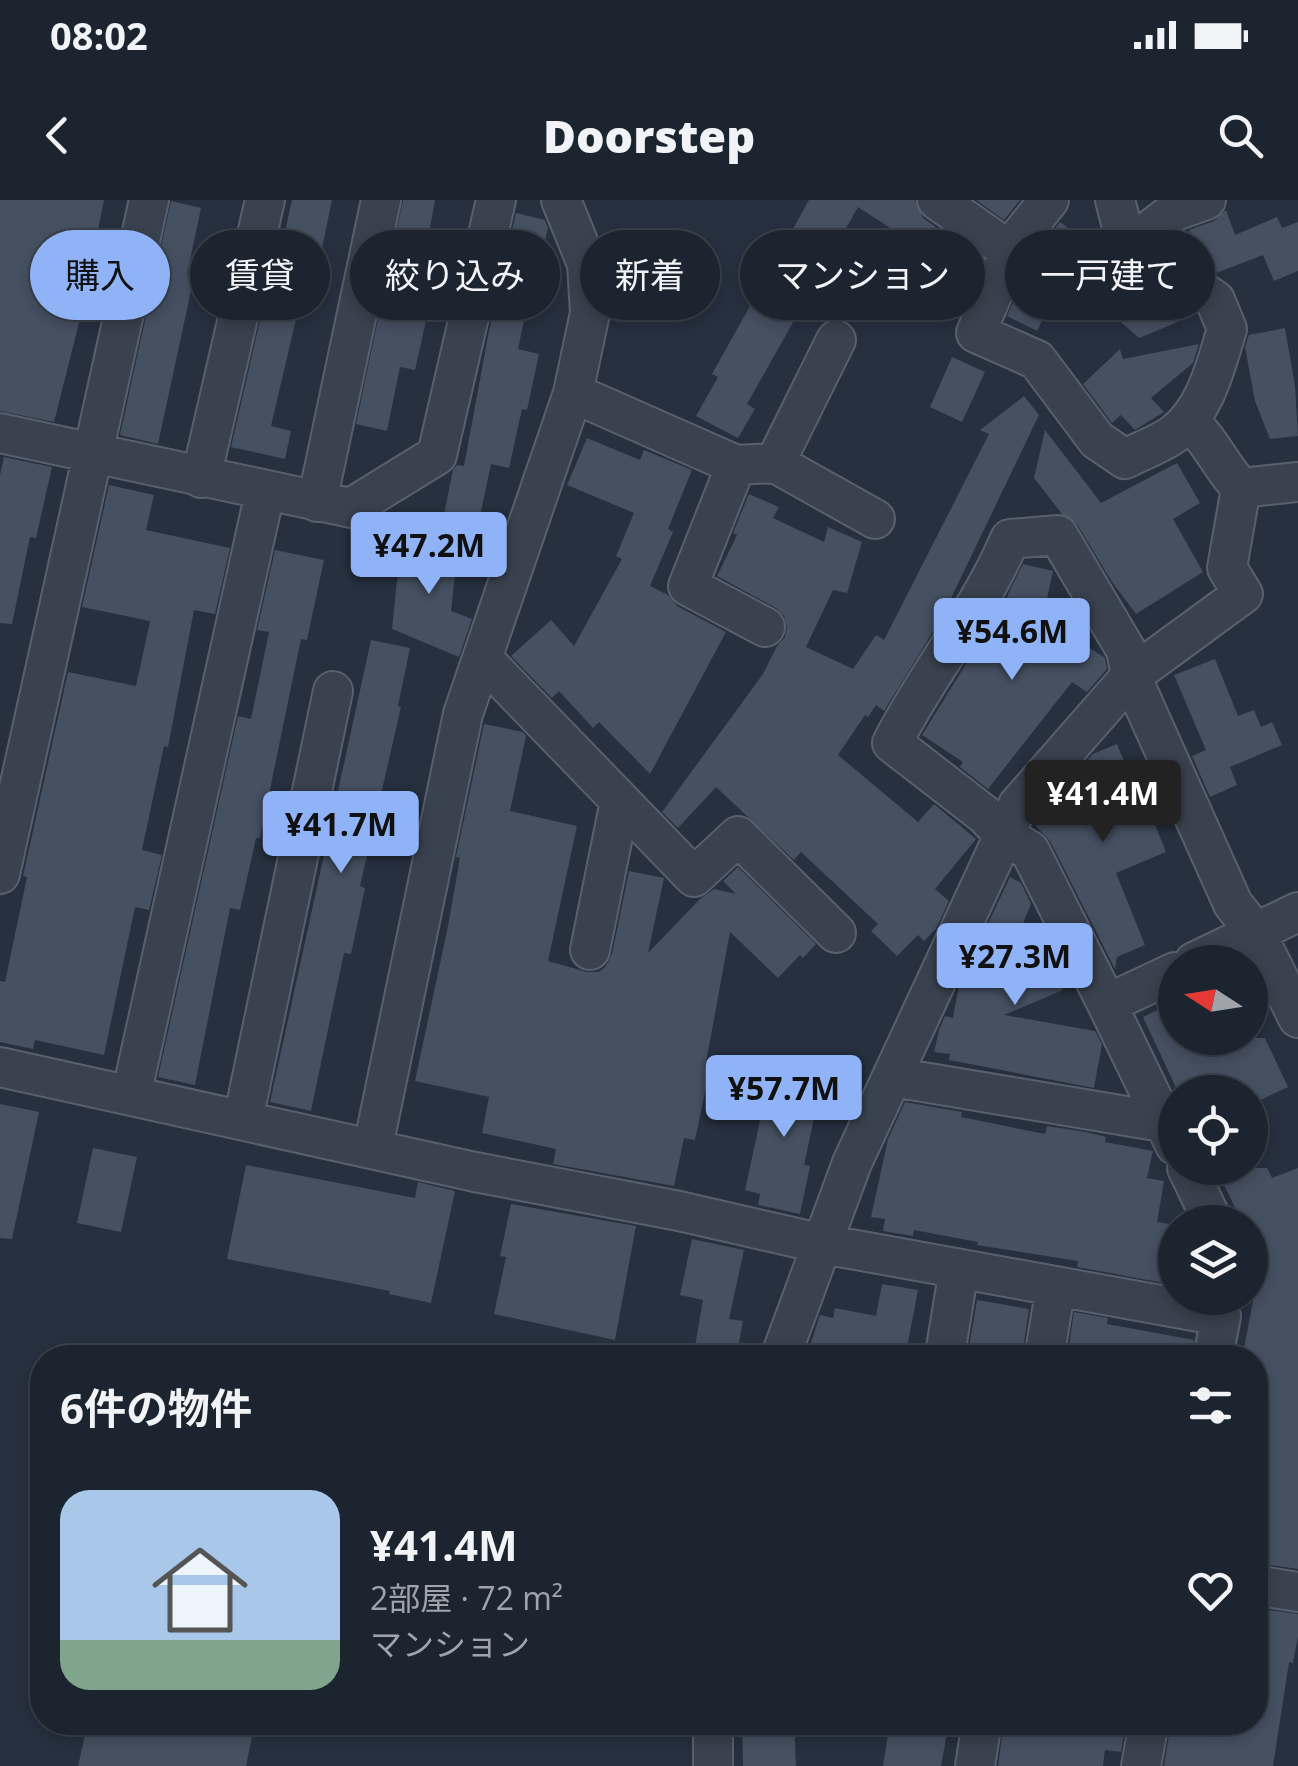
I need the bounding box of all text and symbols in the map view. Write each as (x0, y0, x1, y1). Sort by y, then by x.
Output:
text: 08:02 (50, 9, 148, 61)
text: Doorstep (543, 105, 755, 166)
icon: back (30, 108, 85, 163)
icon: search (1213, 108, 1268, 163)
chip: 購入 (30, 230, 170, 320)
chip: 賃貸 (190, 230, 330, 320)
chip: 絞り込み (350, 230, 560, 320)
chip: 新着 (580, 230, 720, 320)
chip: マンション (740, 230, 985, 320)
chip: 一戸建て (1005, 230, 1215, 320)
pin: ¥47.2M (348, 512, 510, 597)
text: ¥47.2M (373, 523, 485, 566)
pin: ¥54.6M (931, 598, 1093, 683)
text: ¥54.6M (956, 609, 1068, 652)
pin: ¥41.4M (1022, 760, 1184, 845)
text: ¥41.4M (1047, 771, 1159, 814)
pin: ¥41.7M (260, 791, 422, 876)
text: ¥41.7M (285, 802, 397, 845)
pin: ¥27.3M (934, 923, 1096, 1008)
text: ¥27.3M (959, 934, 1071, 977)
north arrow (1158, 945, 1268, 1055)
map controls (1158, 945, 1268, 1315)
pin: ¥57.7M (703, 1055, 865, 1140)
text: ¥57.7M (728, 1066, 840, 1109)
button: locate (1158, 1075, 1268, 1185)
button: layers (1158, 1205, 1268, 1315)
icon: filters (1183, 1378, 1238, 1433)
text: 6件の物件 (60, 1379, 252, 1436)
text: ¥41.4M (370, 1516, 518, 1573)
icon: home (140, 1530, 260, 1650)
icon: heart (1183, 1563, 1238, 1618)
text: 2部屋 · 72 m² (370, 1576, 563, 1619)
text: マンション (370, 1622, 530, 1665)

